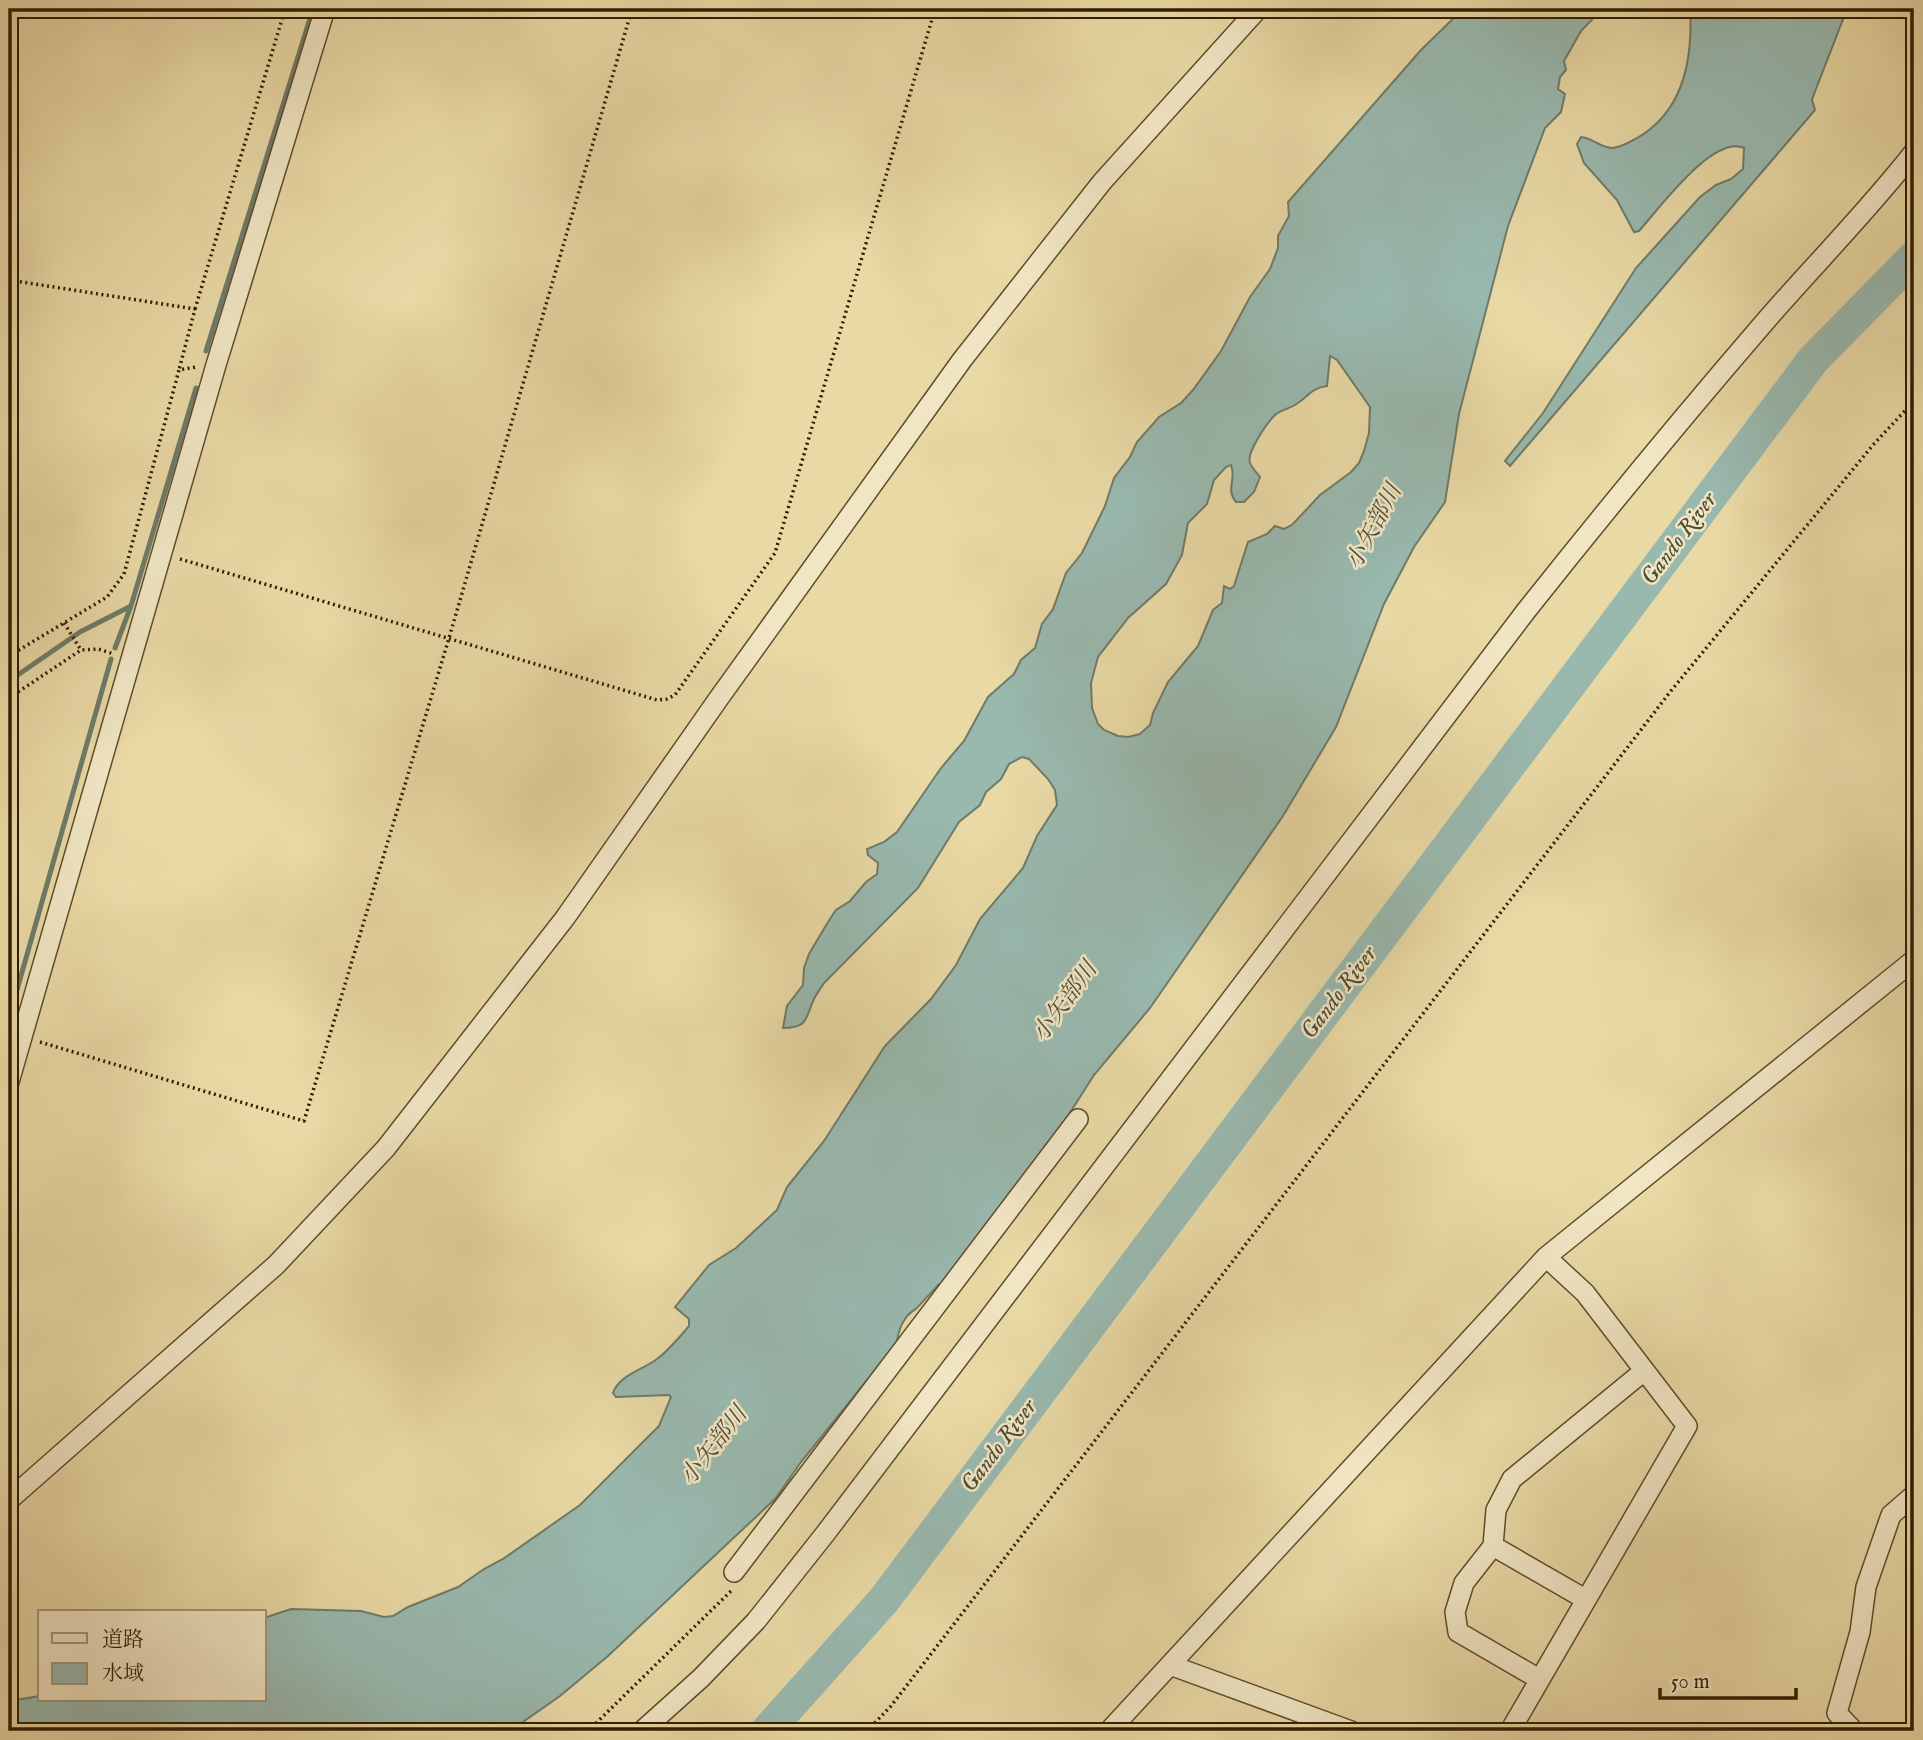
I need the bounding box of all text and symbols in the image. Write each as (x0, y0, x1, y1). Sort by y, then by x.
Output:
water label: 小矢部川 (1340, 477, 1410, 574)
water label: Gando River (1635, 486, 1724, 591)
water label: Gando River (1295, 940, 1384, 1045)
water label: 小矢部川 (1026, 954, 1106, 1048)
water label: Gando River (955, 1393, 1044, 1498)
water label: 小矢部川 (674, 1398, 756, 1491)
legend (38, 1610, 266, 1702)
text: 道路 (102, 1627, 144, 1654)
scale bar (1660, 1656, 1797, 1700)
text: 水域 (102, 1661, 144, 1688)
text: 50 m (1671, 1669, 1710, 1696)

